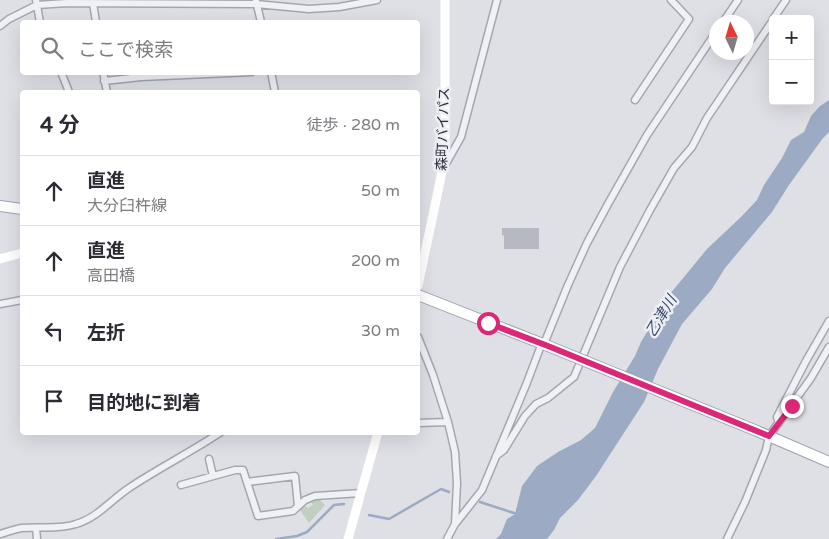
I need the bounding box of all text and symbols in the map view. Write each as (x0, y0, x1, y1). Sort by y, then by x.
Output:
north arrow (709, 15, 754, 60)
map controls (769, 15, 814, 105)
button: + (769, 15, 814, 60)
search box (20, 20, 420, 75)
icon: search (38, 34, 66, 62)
text: ここで検索 (78, 39, 173, 61)
button: − (769, 60, 814, 105)
street label: 森町バイパス (433, 87, 453, 171)
text: 4 分 (40, 113, 80, 138)
text: 徒歩 · 280 m (307, 115, 400, 135)
text: 直進 (87, 170, 125, 192)
icon: ahead (40, 177, 68, 205)
text: 50 m (361, 181, 400, 201)
text: 大分臼杵線 (87, 196, 167, 216)
text: 直進 (87, 240, 125, 262)
icon: ahead (40, 247, 68, 275)
text: 200 m (351, 251, 400, 271)
text: 高田橋 (87, 266, 135, 286)
water label: 乙津川 (642, 290, 681, 340)
route start (477, 312, 500, 335)
icon: left (40, 317, 68, 345)
text: 30 m (361, 321, 400, 341)
text: 左折 (87, 322, 125, 344)
icon: arrive (40, 387, 68, 415)
text: 目的地に到着 (87, 392, 201, 414)
route end (781, 395, 804, 418)

